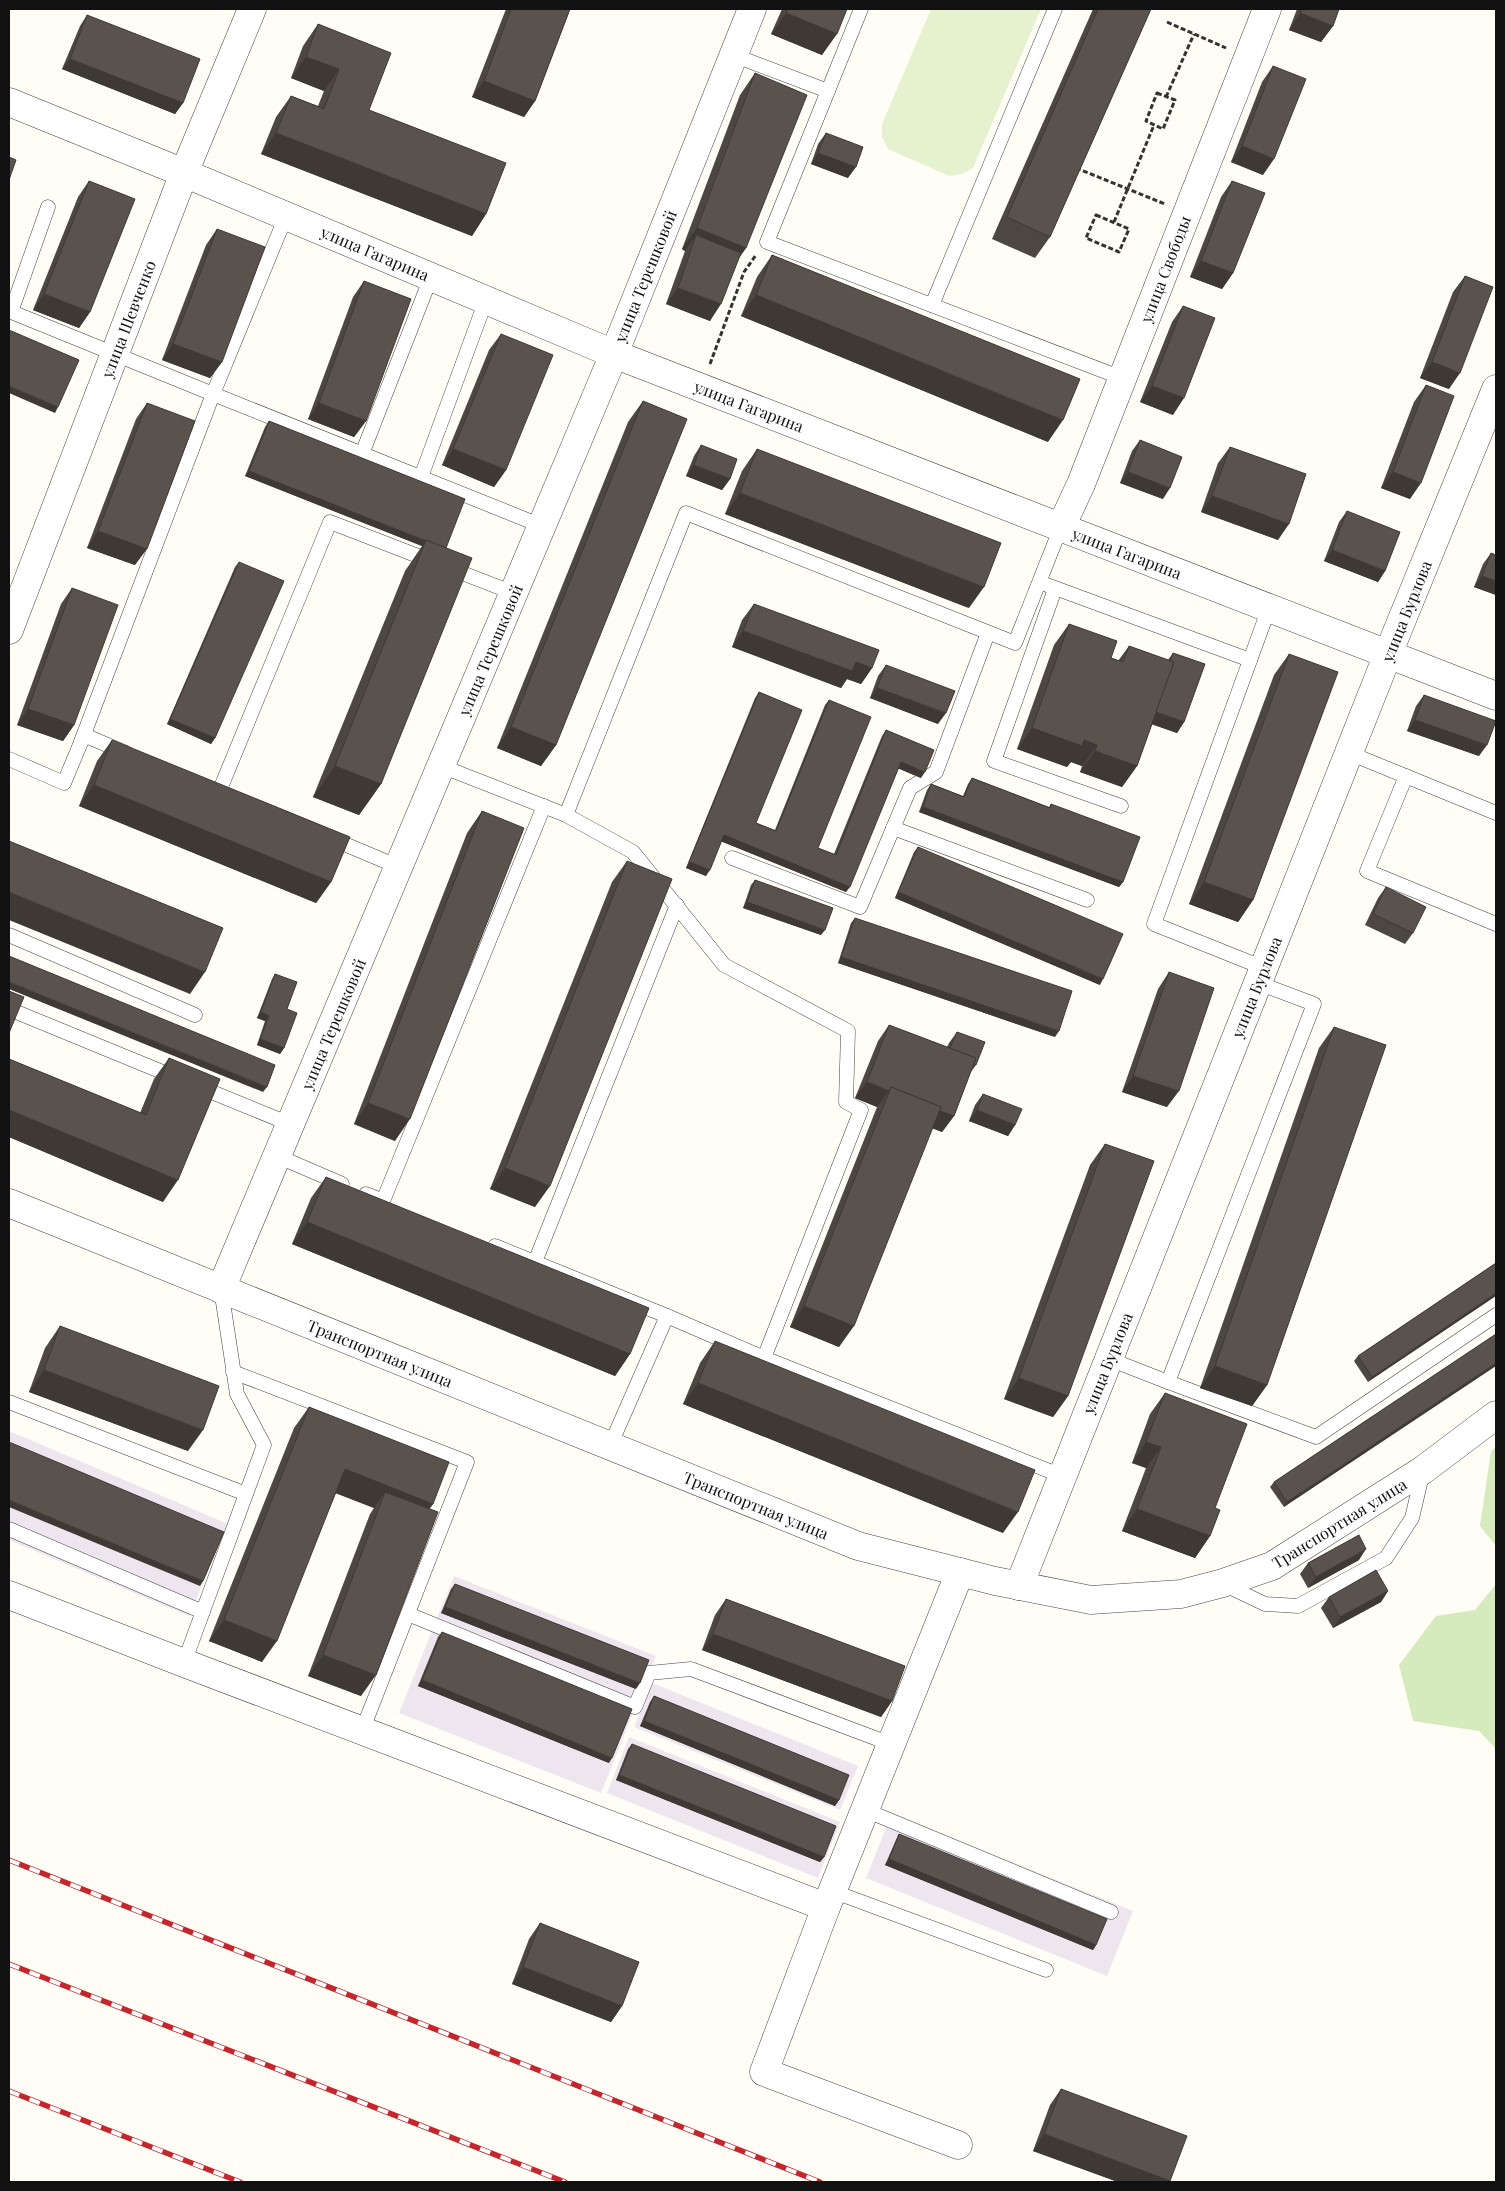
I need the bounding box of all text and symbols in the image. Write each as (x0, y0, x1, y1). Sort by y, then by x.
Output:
street label: улица Терешковой (609, 207, 681, 346)
street label: улица Свободы (1135, 212, 1195, 326)
street label: улица Гагарина (317, 220, 432, 285)
street label: улица Шевченко (96, 257, 160, 382)
street label: улица Гагарина (690, 375, 807, 437)
street label: улица Гагарина (1068, 522, 1185, 584)
street label: улица Бурлова (1376, 557, 1436, 666)
street label: улица Терешковой (452, 581, 527, 720)
street label: улица Бурлова (1226, 933, 1286, 1042)
street label: улица Терешковой (295, 955, 370, 1094)
street label: улица Бурлова (1077, 1309, 1137, 1418)
street label: Транспортная улица (304, 1314, 456, 1392)
street label: Транспортная улица (680, 1466, 832, 1544)
street label: Транспортная улица (1268, 1473, 1410, 1573)

